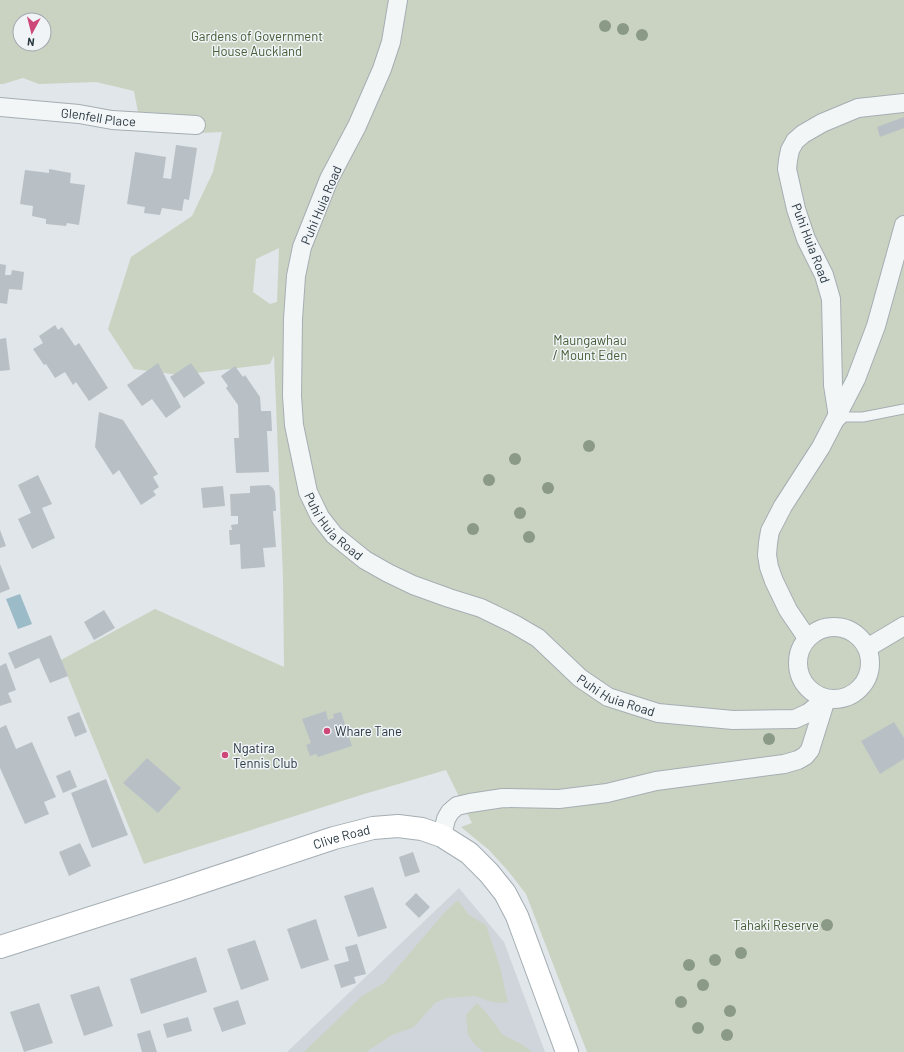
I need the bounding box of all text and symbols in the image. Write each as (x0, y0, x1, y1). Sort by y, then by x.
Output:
north arrow (12, 12, 52, 52)
park label: Gardens of Government House Auckland (191, 28, 323, 59)
text: N (26, 36, 35, 49)
street label: Glenfell Place (60, 104, 136, 129)
street label: Puhi Huia Road (297, 163, 345, 247)
street label: Puhi Huia Road (788, 201, 834, 285)
park label: Maungawhau / Mount Eden (553, 332, 627, 363)
street label: Puhi Huia Road (301, 490, 366, 563)
street label: Puhi Huia Road (574, 670, 657, 720)
place label: Whare Tane (335, 723, 402, 739)
marker: Whare Tane (322, 726, 332, 736)
place label: Ngatira Tennis Club (233, 740, 298, 771)
marker: Ngatira Tennis Club (220, 750, 230, 760)
street label: Clive Road (311, 821, 372, 852)
park label: Tahaki Reserve (733, 917, 819, 933)

